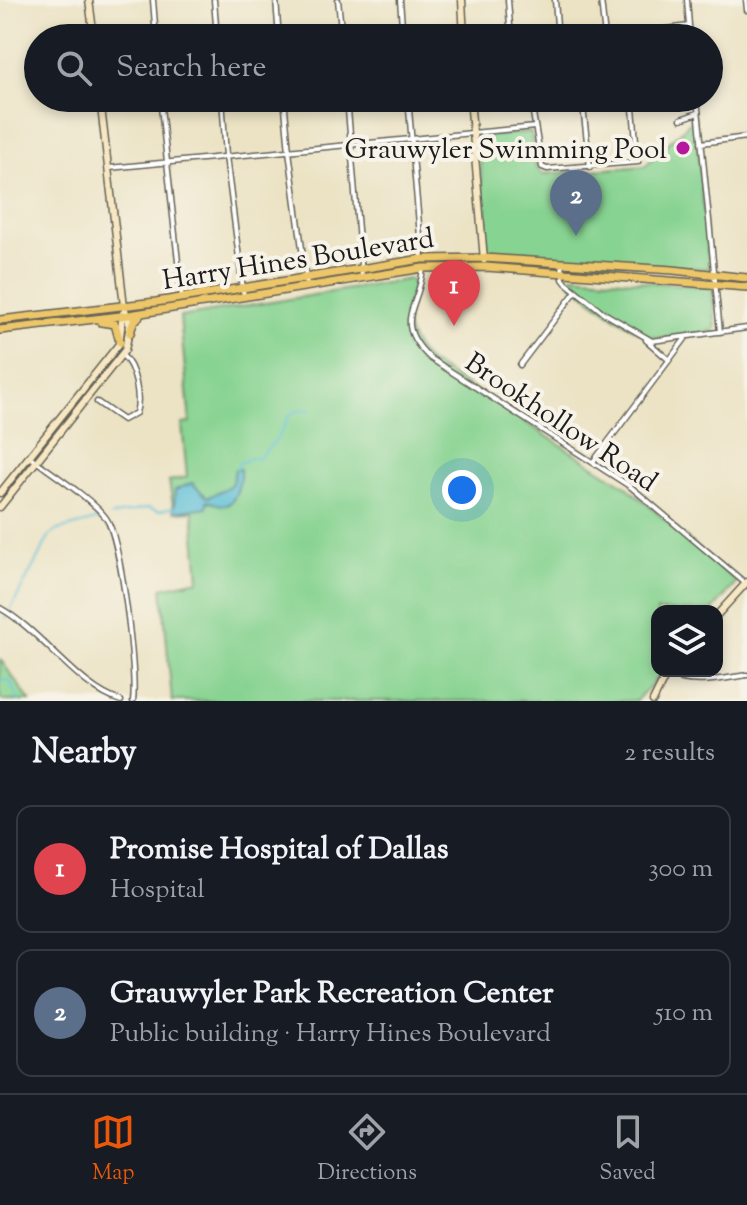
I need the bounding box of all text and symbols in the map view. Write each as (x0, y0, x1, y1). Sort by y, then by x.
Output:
search box (24, 24, 723, 112)
icon: search (52, 46, 96, 90)
text: Search here (116, 47, 266, 90)
place label: Grauwyler Swimming Pool (345, 131, 667, 171)
marker: Grauwyler Swimming Pool (674, 139, 692, 157)
pin: 2 (550, 170, 602, 236)
street label: Harry Hines Boulevard (160, 220, 437, 302)
pin: 1 (428, 260, 480, 326)
street label: Brookhollow Road (456, 344, 665, 503)
your location (442, 470, 482, 510)
map controls (651, 605, 723, 677)
button: layers (651, 605, 723, 677)
text: Nearby (32, 729, 137, 778)
text: 2 results (624, 735, 715, 772)
text: Promise Hospital of Dallas (110, 829, 449, 872)
text: 1 (56, 851, 64, 888)
text: 300 m (648, 851, 713, 888)
text: Hospital (110, 872, 205, 909)
text: Grauwyler Park Recreation Center (110, 973, 554, 1016)
text: 2 (54, 995, 66, 1032)
text: 510 m (655, 995, 713, 1032)
text: Public building · Harry Hines Boulevard (110, 1016, 551, 1053)
tab: Map (91, 1110, 135, 1190)
tab: Directions (318, 1110, 417, 1190)
tab: Saved (599, 1110, 656, 1190)

